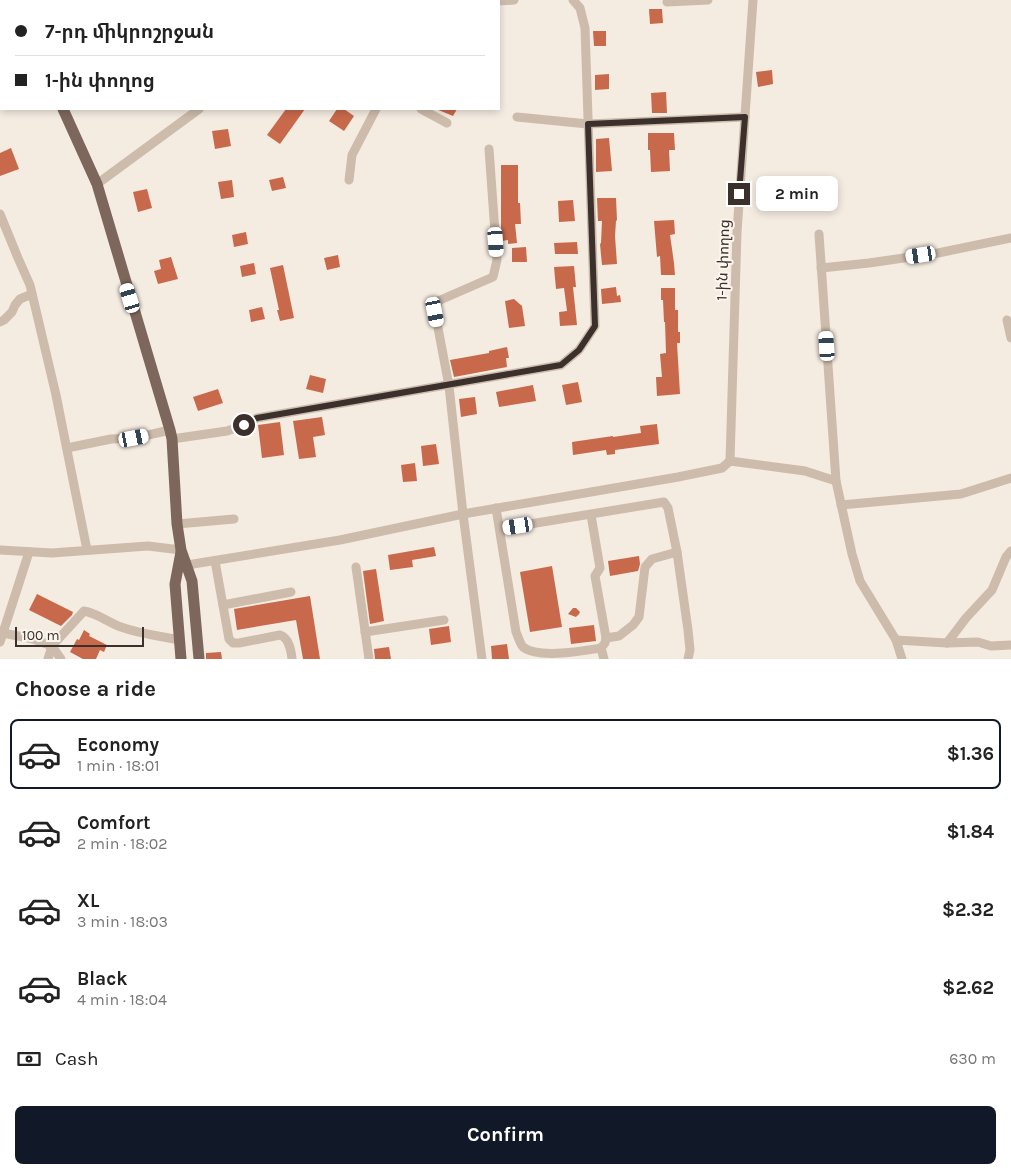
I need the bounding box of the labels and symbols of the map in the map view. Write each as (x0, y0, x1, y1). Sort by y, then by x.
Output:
callout: 2 min (756, 176, 839, 212)
route end (728, 183, 750, 205)
street label: 1-ին փողոց (713, 219, 733, 301)
car (487, 227, 504, 257)
car (905, 245, 936, 265)
car (118, 281, 141, 315)
car (424, 296, 445, 328)
car (818, 331, 835, 361)
route start (233, 414, 255, 436)
car (117, 428, 150, 448)
car (502, 516, 533, 536)
scale bar (15, 624, 144, 647)

